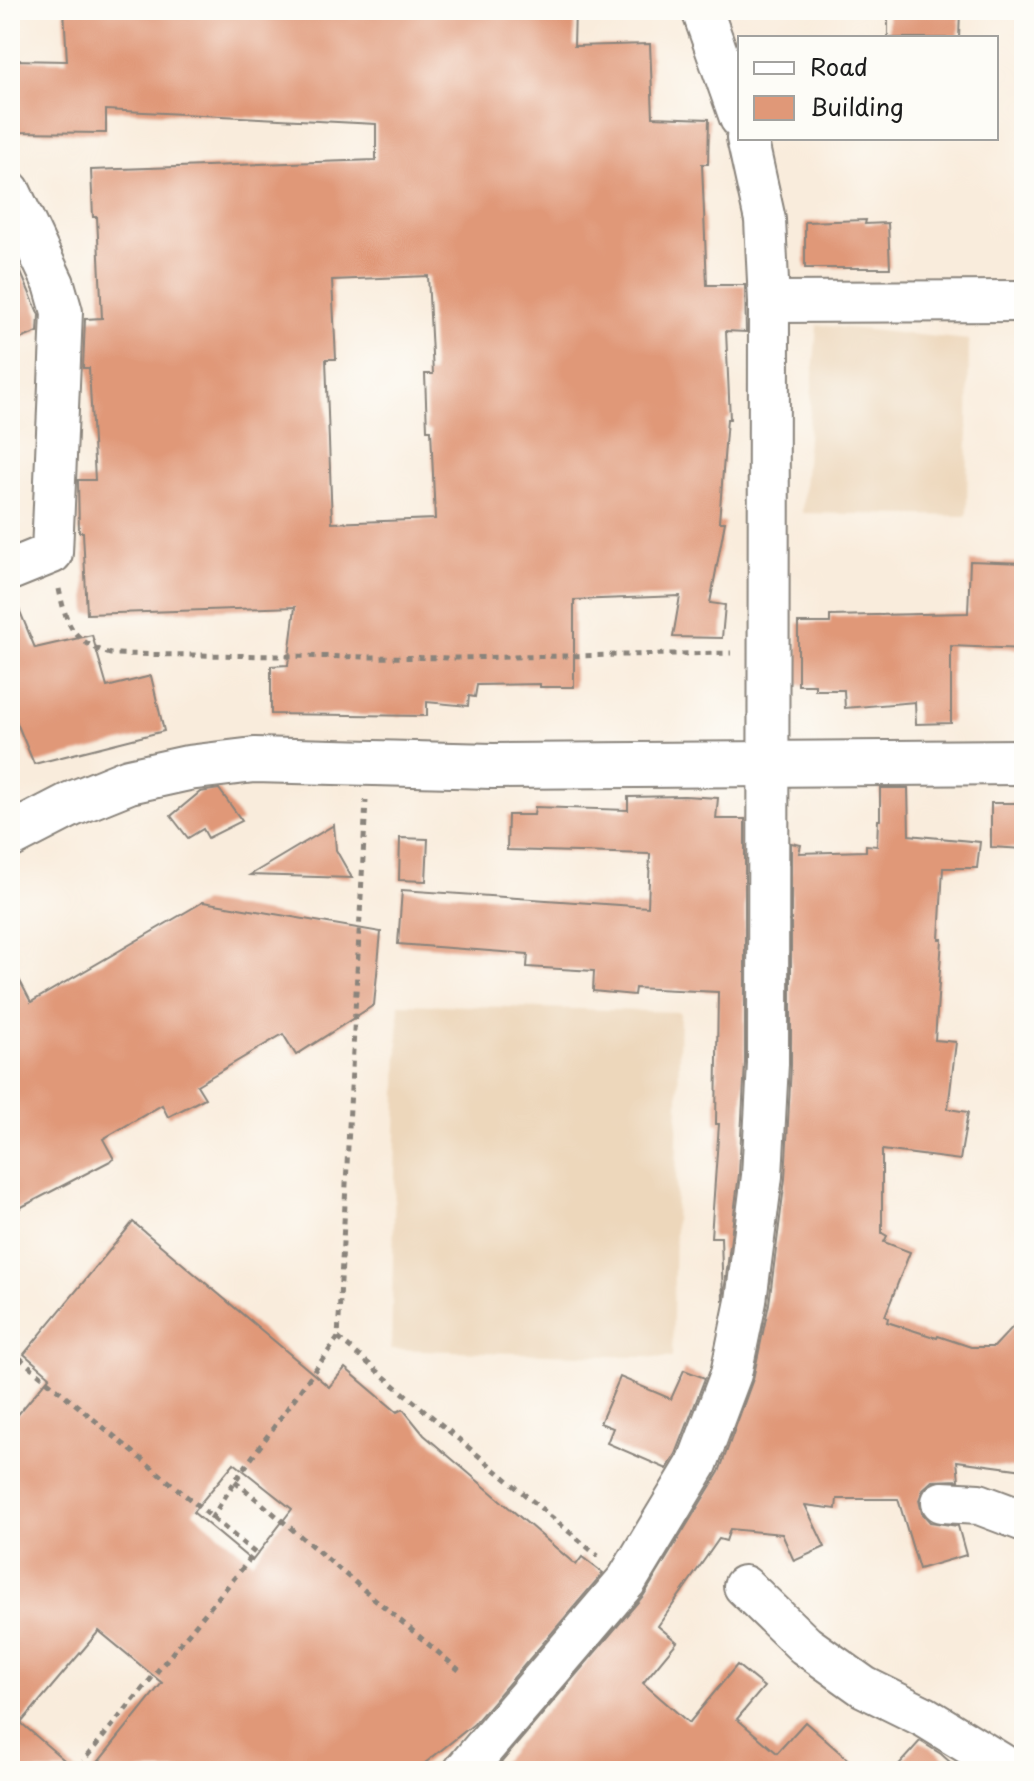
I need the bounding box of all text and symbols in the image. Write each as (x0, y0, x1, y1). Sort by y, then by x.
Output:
legend (738, 36, 998, 140)
text: Road (810, 48, 868, 84)
text: Building (810, 88, 904, 124)

